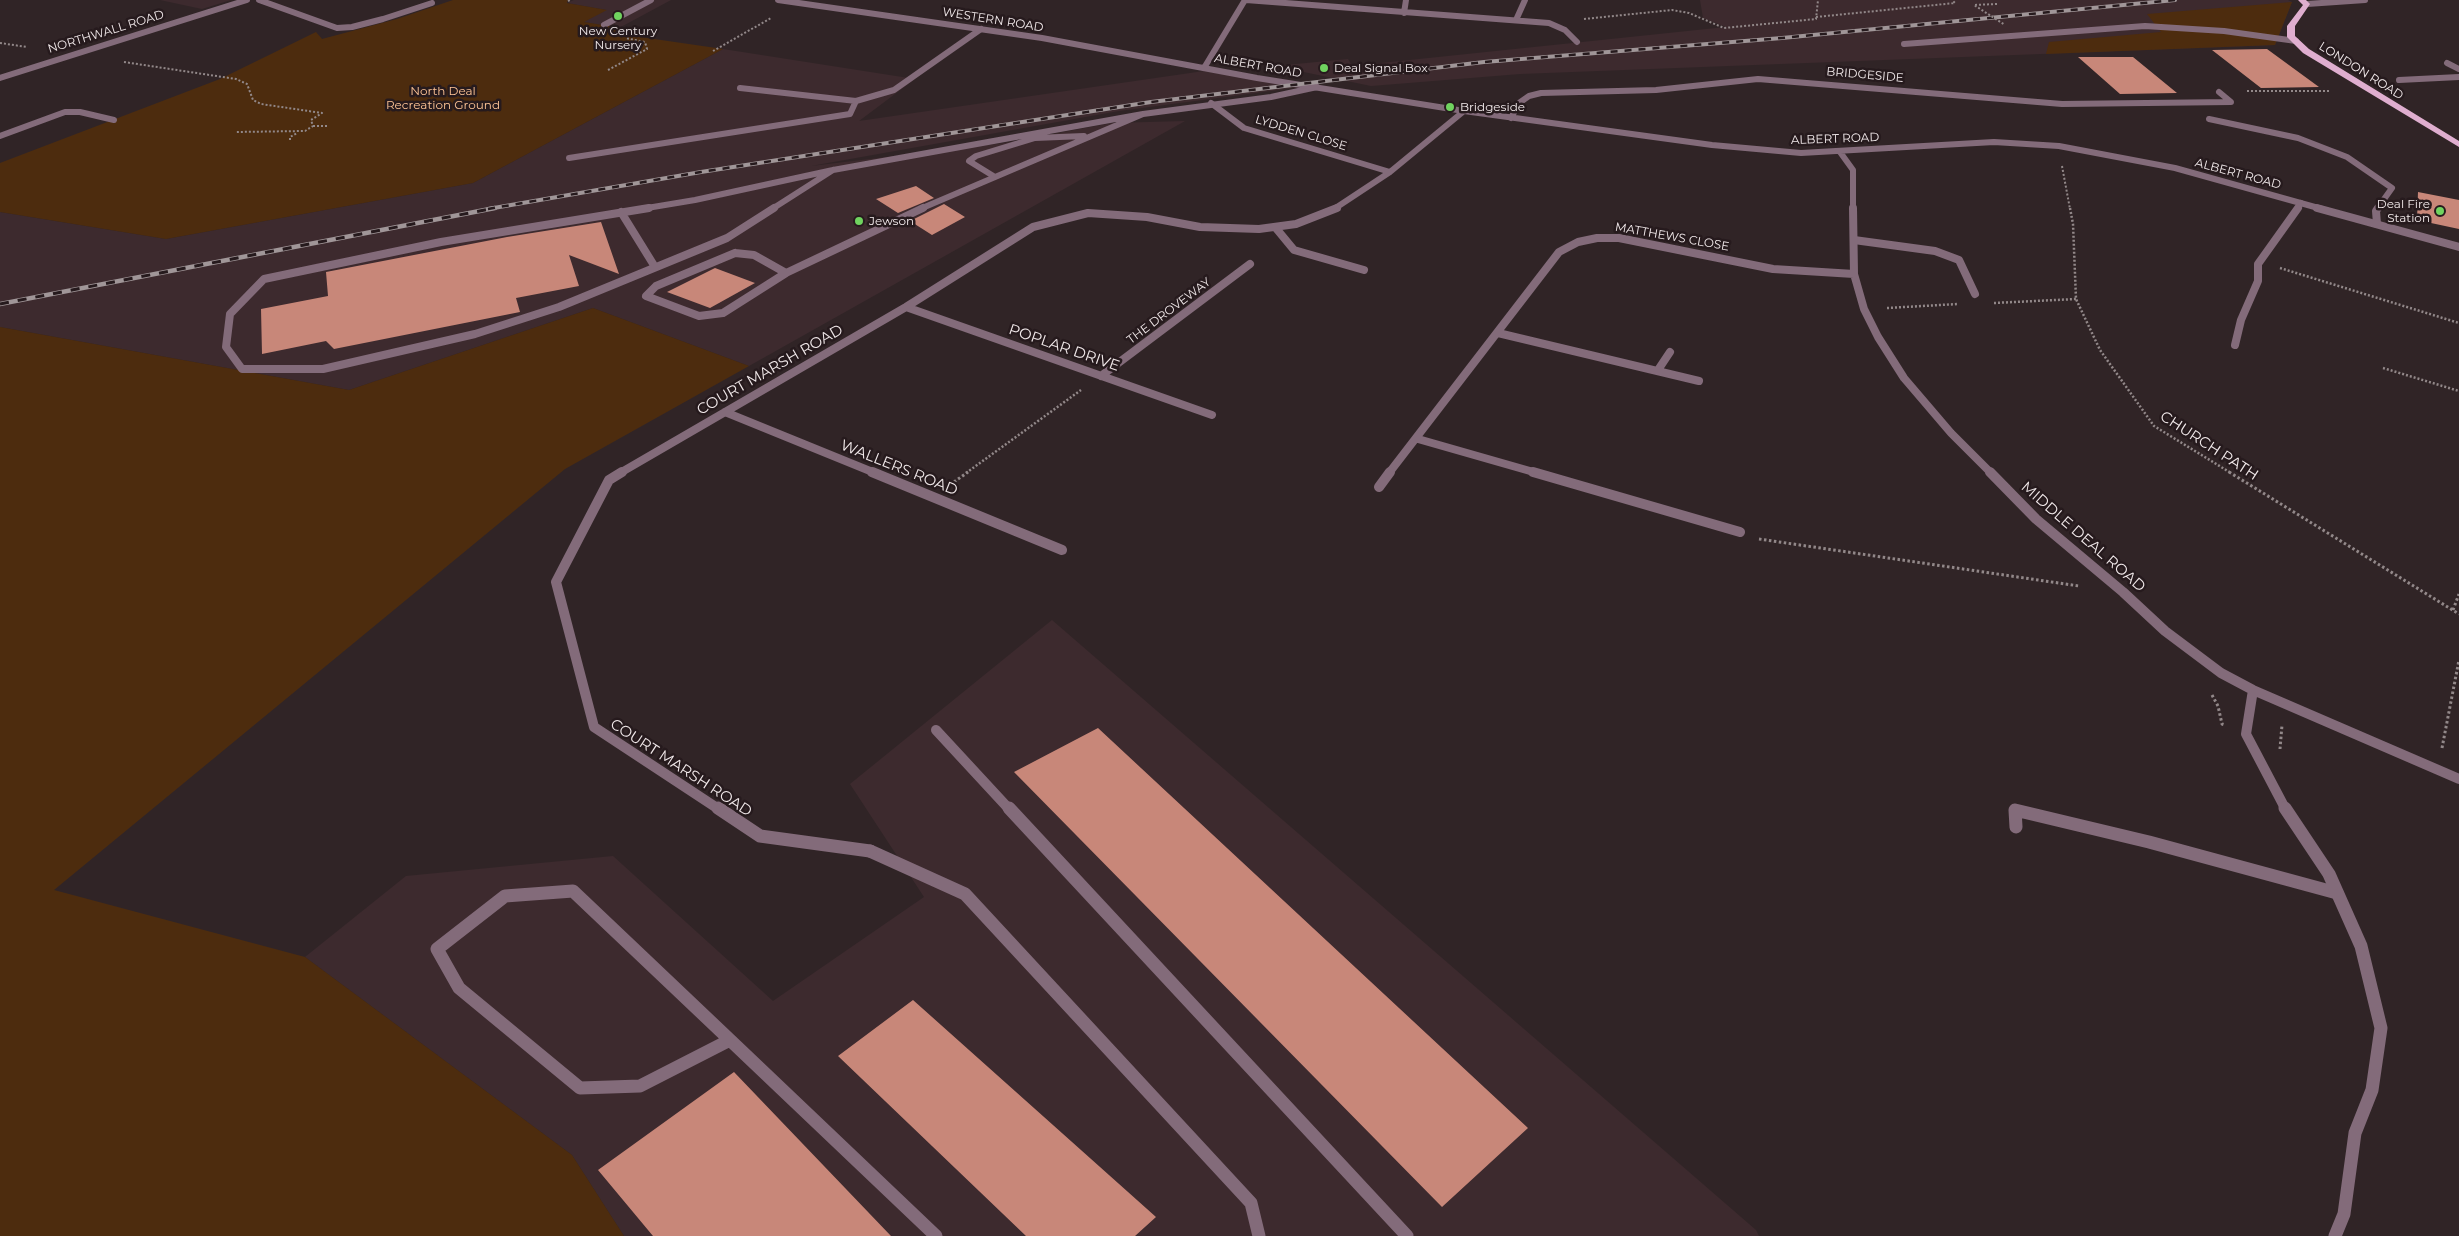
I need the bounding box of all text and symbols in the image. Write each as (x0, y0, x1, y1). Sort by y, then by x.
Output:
street label: WESTERN ROAD (941, 5, 1045, 35)
street label: NORTHWALL ROAD (46, 7, 166, 57)
marker: New Century Nursery (612, 10, 624, 22)
place label: New Century Nursery (579, 24, 657, 52)
street label: LONDON ROAD (2316, 39, 2406, 103)
street label: ALBERT ROAD (1213, 51, 1303, 81)
place label: Deal Signal Box (1334, 61, 1428, 75)
marker: Deal Signal Box (1318, 62, 1330, 74)
street label: BRIDGESIDE (1826, 64, 1904, 86)
park label: North Deal Recreation Ground (386, 84, 500, 112)
place label: Bridgeside (1460, 100, 1525, 114)
marker: Bridgeside (1444, 101, 1456, 113)
street label: LYDDEN CLOSE (1253, 112, 1349, 154)
street label: ALBERT ROAD (1791, 130, 1879, 148)
street label: ALBERT ROAD (2193, 156, 2283, 192)
place label: Deal Fire Station (2377, 197, 2430, 225)
marker: Deal Fire Station (2434, 205, 2446, 217)
place label: Jewson (869, 214, 914, 228)
marker: Jewson (853, 215, 865, 227)
street label: MATTHEWS CLOSE (1614, 220, 1730, 254)
street label: THE DROVEWAY (1124, 275, 1214, 347)
street label: COURT MARSH ROAD (694, 321, 846, 419)
street label: POPLAR DRIVE (1006, 321, 1122, 375)
street label: CHURCH PATH (2157, 408, 2261, 484)
street label: WALLERS ROAD (838, 436, 960, 500)
street label: MIDDLE DEAL ROAD (2017, 478, 2149, 596)
street label: COURT MARSH ROAD (607, 715, 755, 821)

